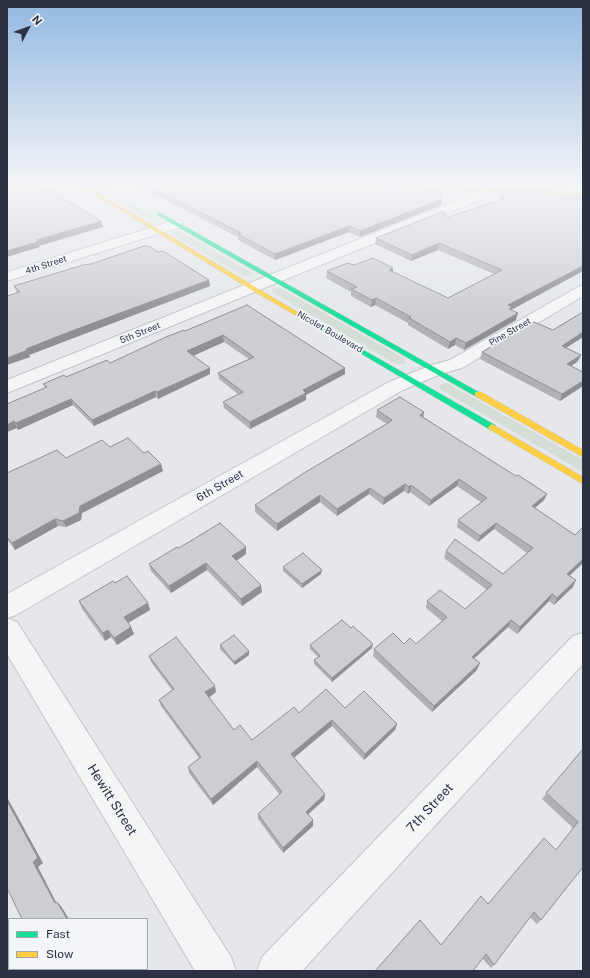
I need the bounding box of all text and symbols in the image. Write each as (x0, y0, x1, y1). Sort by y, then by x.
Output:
north arrow (8, 8, 48, 48)
text: N (30, 13, 44, 27)
street label: 4th Street (24, 253, 68, 277)
street label: Nicolet Boulevard (295, 309, 365, 355)
street label: Pine Street (487, 316, 533, 348)
street label: 5th Street (118, 320, 162, 346)
street label: 6th Street (194, 467, 246, 505)
street label: Hewitt Street (84, 761, 140, 839)
street label: 7th Street (403, 780, 457, 836)
legend (8, 918, 148, 970)
text: Fast (46, 927, 70, 941)
text: Slow (46, 947, 73, 961)

